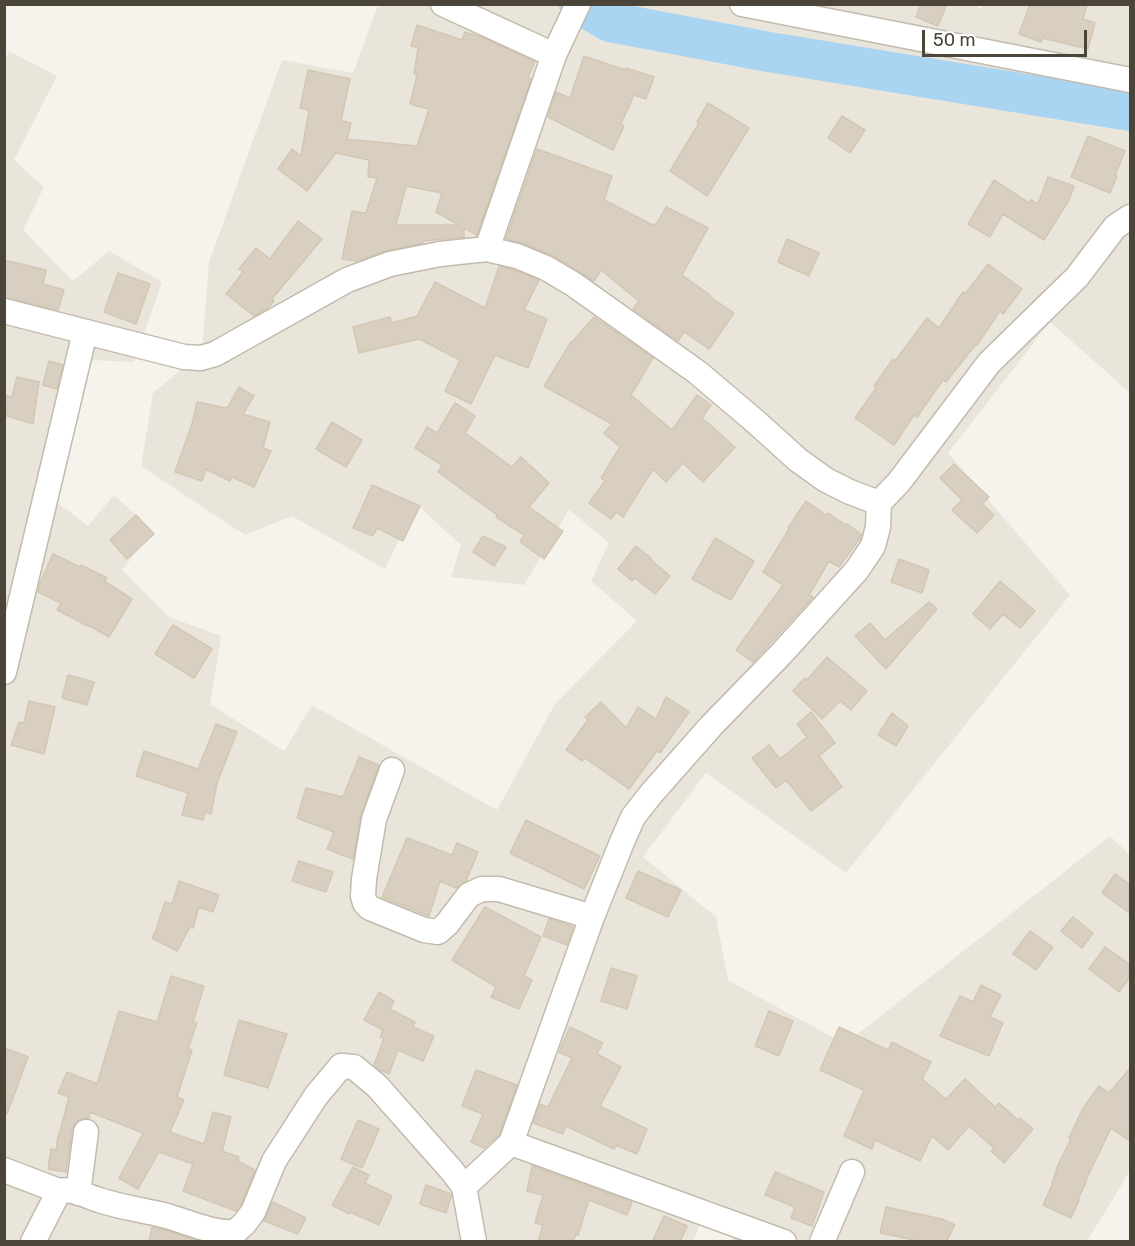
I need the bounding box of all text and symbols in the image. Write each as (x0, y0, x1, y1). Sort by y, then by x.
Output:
scale bar (925, 18, 1090, 56)
text: 50 m (933, 29, 976, 51)

